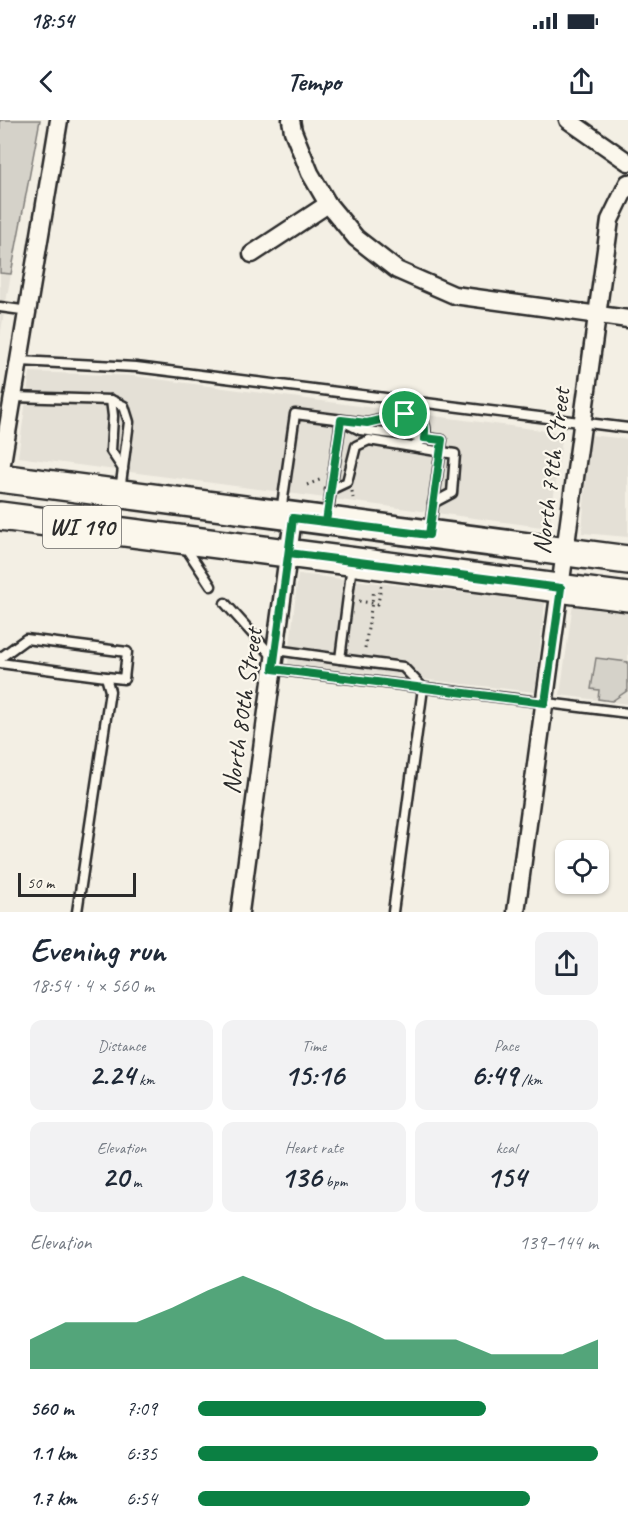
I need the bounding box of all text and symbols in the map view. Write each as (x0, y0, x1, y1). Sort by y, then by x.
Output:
text: 18:54 (30, 7, 74, 35)
text: Tempo (287, 64, 341, 98)
icon: back (30, 65, 63, 98)
icon: share (565, 65, 598, 98)
street label: North 79th Street (524, 384, 578, 556)
pin (379, 388, 430, 439)
icon: arrive (388, 397, 421, 430)
road number: WI 190 (43, 506, 121, 548)
street label: North 80th Street (214, 624, 270, 796)
map controls (555, 840, 609, 894)
button: locate (555, 840, 609, 894)
scale bar (18, 870, 136, 898)
text: 50 m (27, 873, 54, 893)
text: Evening run (30, 929, 165, 971)
button: share (535, 932, 598, 995)
text: 18:54 · 4 × 560 m (30, 973, 154, 998)
text: Distance (98, 1036, 146, 1056)
text: Time (302, 1036, 326, 1056)
text: Pace (494, 1036, 519, 1056)
text: 2.24 (89, 1056, 135, 1094)
text: 15:16 (284, 1056, 344, 1094)
text: 6:49 (471, 1056, 517, 1094)
text: km (135, 1070, 155, 1090)
text: /km (517, 1070, 542, 1090)
text: Elevation (97, 1138, 146, 1158)
text: Heart rate (285, 1138, 343, 1158)
text: kcal (496, 1138, 517, 1158)
text: 20 (102, 1158, 129, 1196)
text: 136 (281, 1158, 322, 1196)
text: 154 (486, 1158, 526, 1196)
text: m (129, 1172, 142, 1192)
text: bpm (322, 1172, 347, 1192)
text: Elevation (30, 1230, 92, 1255)
text: 139–144 m (519, 1230, 598, 1255)
text: 560 m (30, 1396, 73, 1421)
text: 7:09 (126, 1396, 157, 1421)
text: 1.1 km (30, 1441, 77, 1466)
text: 6:35 (126, 1441, 157, 1466)
text: 1.7 km (30, 1486, 76, 1511)
text: 6:54 (126, 1486, 157, 1511)

